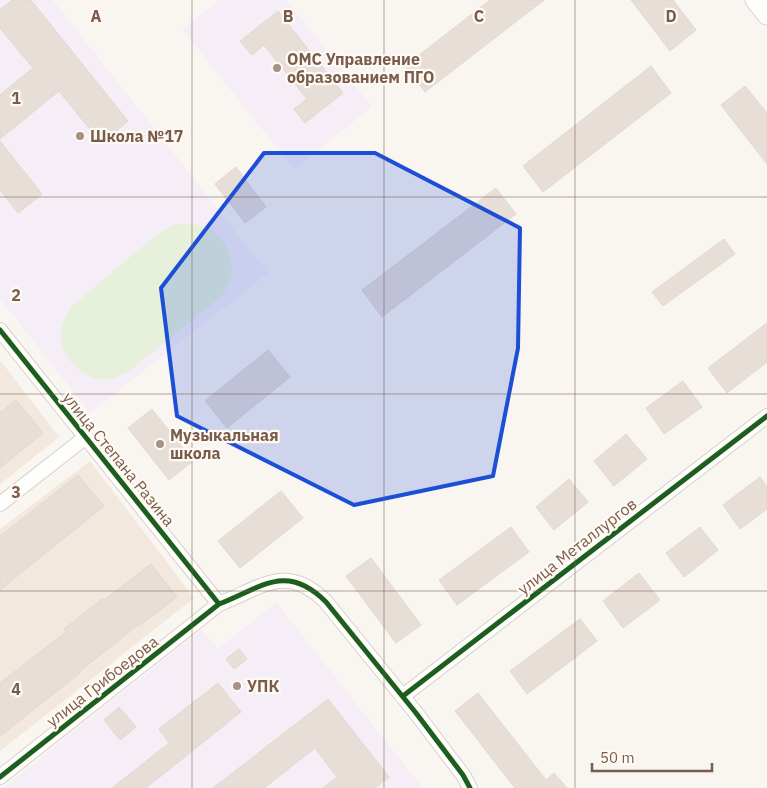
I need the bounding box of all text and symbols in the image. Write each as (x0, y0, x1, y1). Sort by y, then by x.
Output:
text: A (91, 6, 102, 26)
text: B (283, 6, 294, 26)
text: C (474, 6, 484, 26)
text: D (665, 6, 677, 26)
place label: ОМС Управление образованием ПГО (287, 49, 434, 87)
marker: ОМС Управление образованием ПГО (271, 62, 283, 74)
text: 1 (11, 88, 21, 108)
place label: Школа №17 (90, 126, 183, 146)
marker: Школа №17 (74, 130, 86, 142)
text: 2 (11, 285, 21, 305)
street label: улица Степана Разина (59, 388, 180, 531)
place label: Музыкальная школа (170, 425, 279, 463)
marker: Музыкальная школа (154, 438, 166, 450)
text: 3 (11, 482, 21, 502)
street label: улица Металлургов (513, 493, 641, 599)
street label: улица Грибоедова (42, 631, 162, 731)
place label: УПК (247, 676, 279, 696)
text: 4 (11, 679, 21, 699)
marker: УПК (231, 680, 243, 692)
scale bar (592, 740, 712, 772)
text: 50 m (600, 748, 635, 767)

